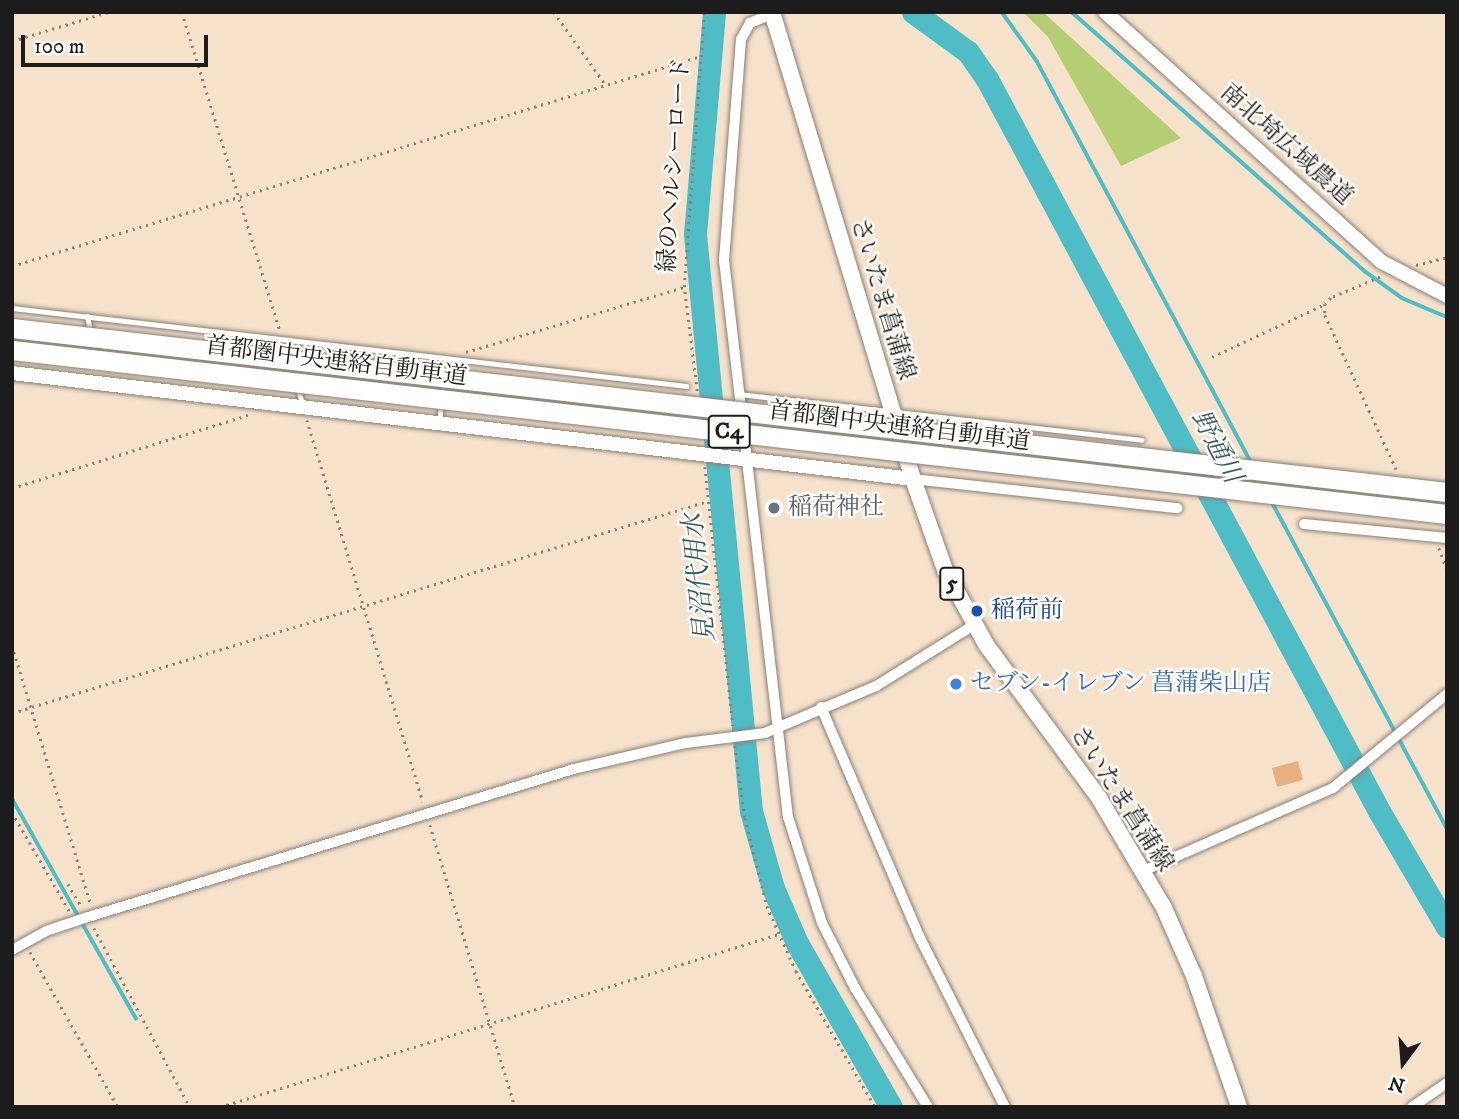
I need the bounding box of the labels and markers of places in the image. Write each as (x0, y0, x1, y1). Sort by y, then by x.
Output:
place label: 稲荷神社 (788, 494, 884, 522)
marker: 稲荷神社 (766, 500, 782, 516)
place label: 稲荷前 (991, 597, 1063, 625)
marker: 稲荷前 (969, 603, 985, 619)
place label: セブン-イレブン 菖蒲柴山店 (970, 670, 1273, 698)
marker: セブン-イレブン 菖蒲柴山店 (948, 676, 964, 692)

